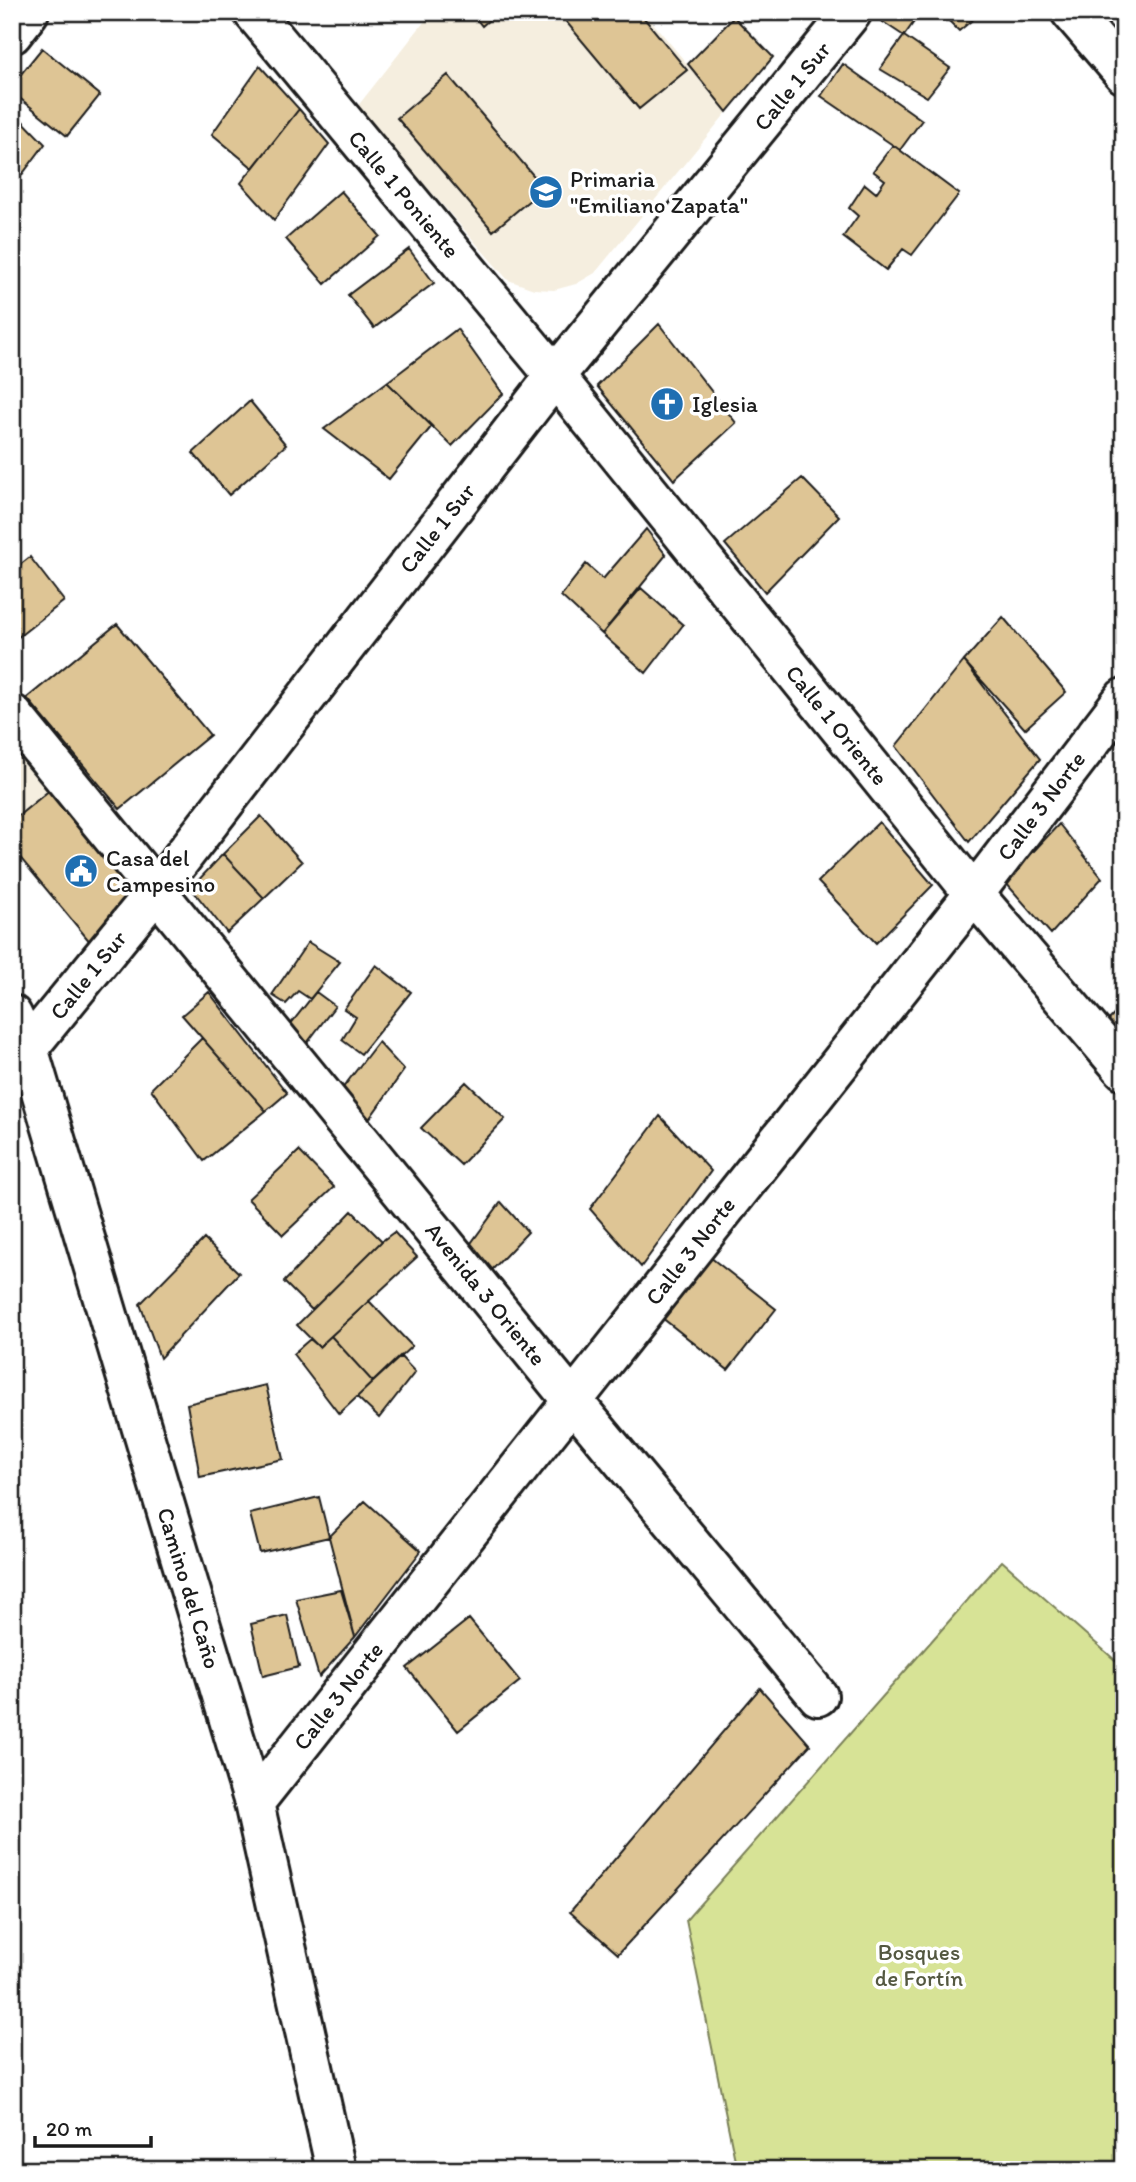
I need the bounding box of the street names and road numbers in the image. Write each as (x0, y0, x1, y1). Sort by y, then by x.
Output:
street label: Calle 1 Sur (748, 36, 836, 136)
street label: Calle 1 Poniente (342, 124, 466, 264)
street label: Calle 1 Sur (393, 477, 481, 579)
street label: Calle 1 Oriente (780, 659, 894, 791)
street label: Calle 3 Norte (991, 746, 1091, 866)
street label: Calle 1 Sur (44, 925, 132, 1025)
street label: Calle 3 Norte (639, 1191, 741, 1311)
street label: Avenida 3 Oriente (420, 1217, 552, 1371)
street label: Camino del Caño (151, 1504, 227, 1672)
street label: Calle 3 Norte (287, 1636, 389, 1756)

